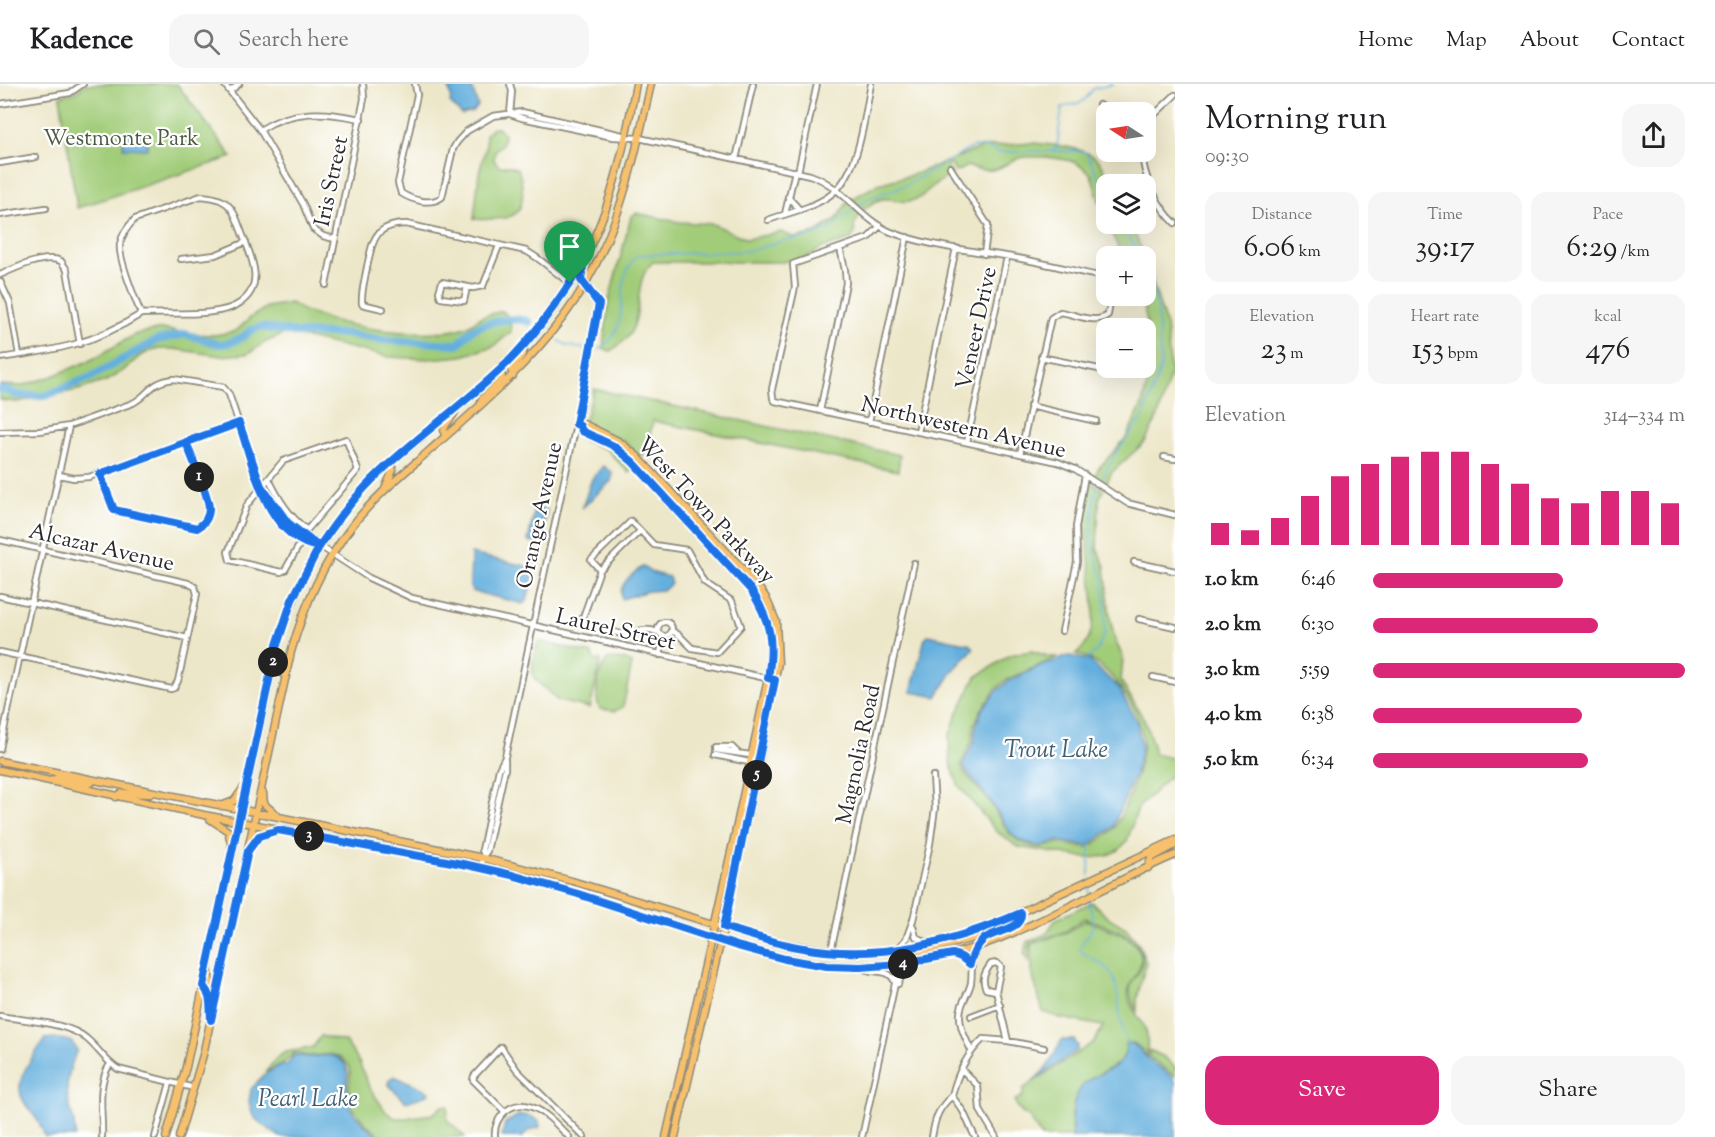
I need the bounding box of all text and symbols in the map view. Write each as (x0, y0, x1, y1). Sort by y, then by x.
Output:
search box (169, 14, 589, 68)
text: Kadence (30, 21, 133, 61)
icon: search (190, 25, 223, 58)
text: Search here (238, 25, 349, 57)
text: Home (1358, 26, 1413, 56)
text: Map (1446, 26, 1487, 56)
text: About (1520, 26, 1579, 56)
text: Contact (1612, 26, 1685, 56)
text: Morning run (1205, 96, 1387, 144)
north arrow (1096, 102, 1156, 162)
map controls (1096, 102, 1156, 378)
button: share (1622, 104, 1685, 167)
park label: Westmonte Park (43, 124, 199, 156)
street label: Iris Street (308, 133, 358, 230)
text: 09:30 (1205, 143, 1249, 172)
button: layers (1096, 174, 1156, 234)
text: Distance (1252, 204, 1312, 227)
text: Time (1427, 204, 1463, 227)
text: Pace (1593, 204, 1623, 227)
pin (544, 221, 595, 283)
text: 6.06 (1243, 227, 1295, 270)
text: 39:17 (1415, 227, 1475, 270)
text: 6:29 (1566, 227, 1617, 270)
icon: arrive (553, 230, 586, 263)
text: km (1295, 241, 1321, 264)
text: /km (1617, 241, 1650, 264)
button: + (1096, 246, 1156, 306)
street label: Veneer Drive (949, 264, 1007, 393)
text: Elevation (1250, 306, 1314, 329)
text: Heart rate (1411, 306, 1479, 329)
text: kcal (1594, 306, 1622, 329)
button: − (1096, 318, 1156, 378)
text: 23 (1261, 329, 1287, 372)
text: 153 (1412, 329, 1444, 372)
text: 476 (1585, 329, 1631, 372)
text: m (1287, 343, 1303, 366)
text: bpm (1444, 343, 1478, 366)
street label: Northwestern Avenue (858, 390, 1069, 468)
text: Elevation (1205, 402, 1286, 431)
text: 314–334 m (1603, 402, 1685, 431)
street label: West Town Parkway (628, 430, 782, 592)
street label: Orange Avenue (510, 439, 572, 592)
pin: 1 (184, 462, 214, 492)
text: 1 (196, 465, 202, 488)
street label: Alcazar Avenue (25, 517, 177, 581)
text: 1.0 km (1205, 566, 1259, 595)
text: 6:46 (1301, 566, 1336, 595)
street label: Laurel Street (552, 602, 679, 660)
text: 2.0 km (1205, 611, 1261, 640)
text: 6:30 (1301, 611, 1334, 640)
pin: 2 (258, 647, 288, 677)
text: 2 (269, 650, 277, 673)
text: 3.0 km (1205, 656, 1260, 685)
text: 5:59 (1301, 656, 1330, 685)
street label: Magnolia Road (830, 682, 890, 827)
text: 4.0 km (1205, 701, 1262, 730)
text: 6:38 (1301, 701, 1334, 730)
water label: Trout Lake (1004, 734, 1108, 768)
text: 5.0 km (1205, 746, 1259, 775)
text: 6:34 (1301, 746, 1334, 775)
pin: 5 (742, 760, 772, 790)
text: 5 (754, 763, 760, 786)
pin: 3 (294, 821, 324, 851)
text: 3 (306, 824, 312, 847)
pin: 4 (888, 949, 918, 979)
text: 4 (899, 952, 907, 975)
button: Save (1205, 1056, 1439, 1125)
button: Share (1451, 1056, 1685, 1125)
water label: Pearl Lake (258, 1083, 358, 1117)

